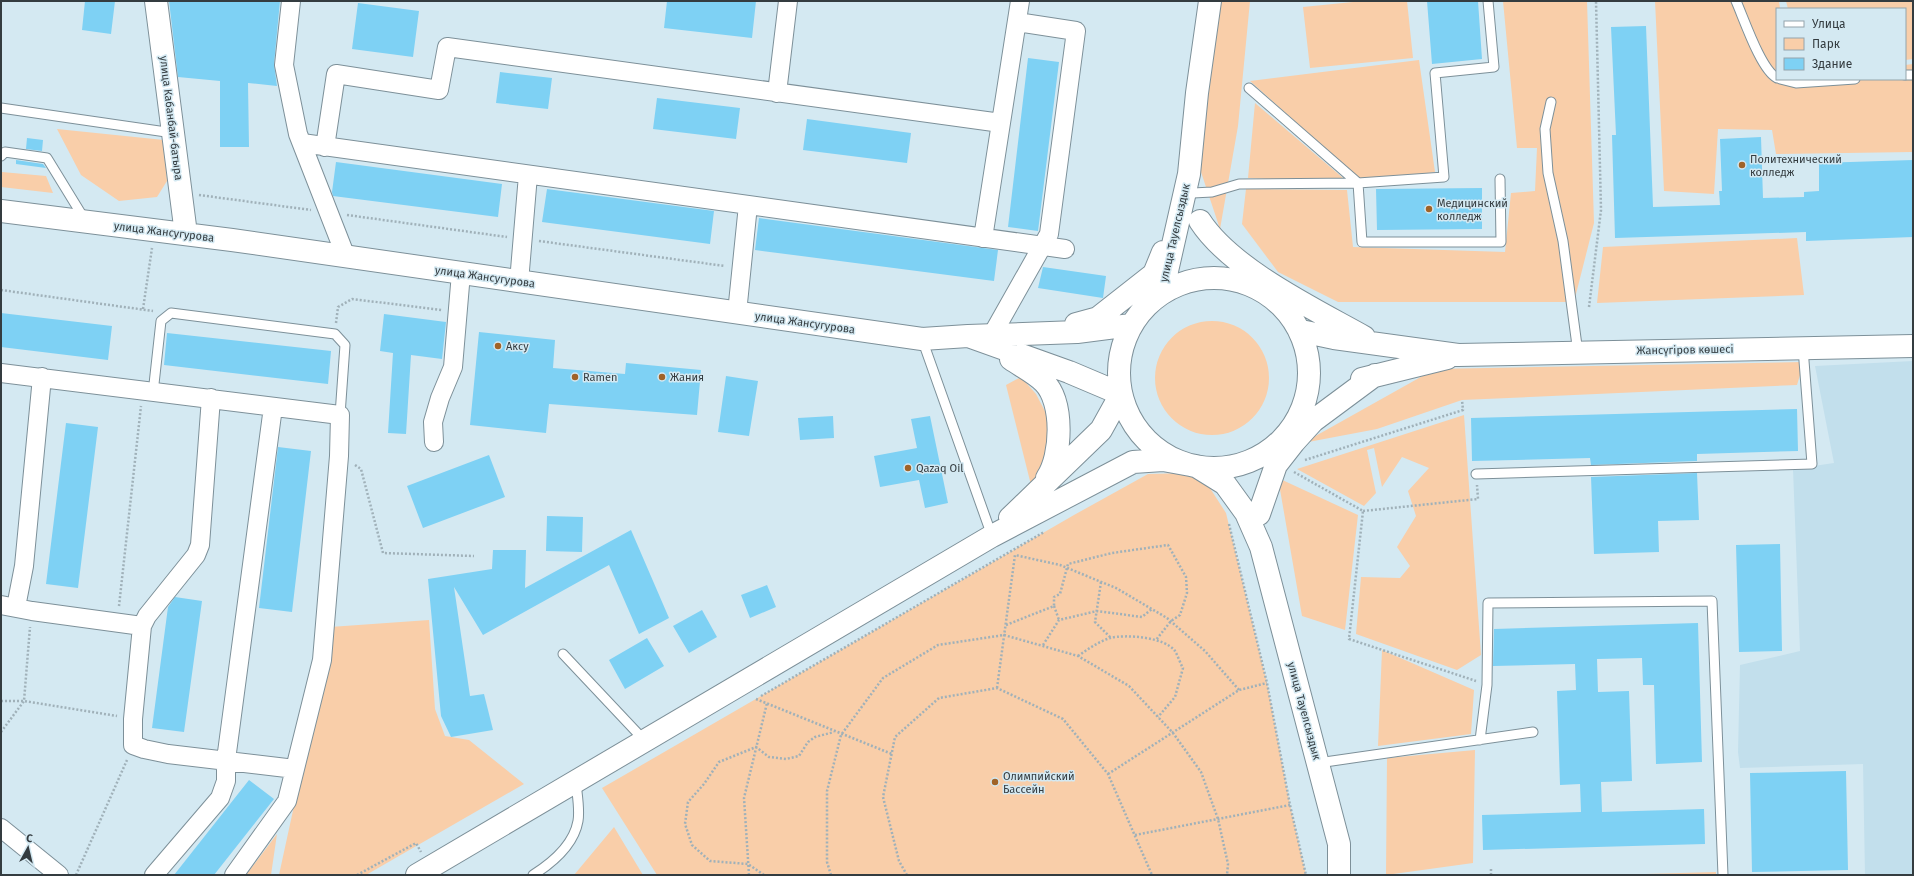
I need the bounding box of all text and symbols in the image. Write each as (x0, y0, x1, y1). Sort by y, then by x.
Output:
legend (1776, 8, 1906, 80)
text: Улица (1812, 17, 1846, 31)
text: Парк (1812, 37, 1841, 51)
street label: улица Кабанбай-батыра (157, 55, 185, 181)
text: Здание (1812, 57, 1852, 71)
place label: Политехнический колледж (1750, 153, 1842, 179)
marker: Политехнический колледж (1737, 160, 1747, 170)
street label: улица Тауелсыздык (1157, 182, 1193, 284)
place label: Медицинский колледж (1437, 197, 1508, 223)
marker: Медицинский колледж (1424, 204, 1434, 214)
street label: улица Жансугурова (113, 219, 215, 245)
street label: улица Жансугурова (434, 264, 536, 290)
street label: улица Жансугурова (754, 310, 856, 336)
place label: Аксу (506, 340, 529, 353)
marker: Аксу (493, 341, 503, 351)
street label: Жансүгіров көшесі (1636, 343, 1734, 357)
place label: Ramen (583, 371, 617, 384)
place label: Жания (670, 371, 704, 384)
marker: Ramen (570, 372, 580, 382)
marker: Жания (657, 372, 667, 382)
place label: Qazaq Oil (916, 462, 964, 475)
marker: Qazaq Oil (903, 463, 913, 473)
street label: улица Тауелсыздык (1285, 661, 1323, 762)
place label: Олимпийский Бассейн (1003, 770, 1075, 796)
marker: Олимпийский Бассейн (990, 777, 1000, 787)
north arrow (8, 828, 48, 868)
text: С (25, 832, 34, 846)

